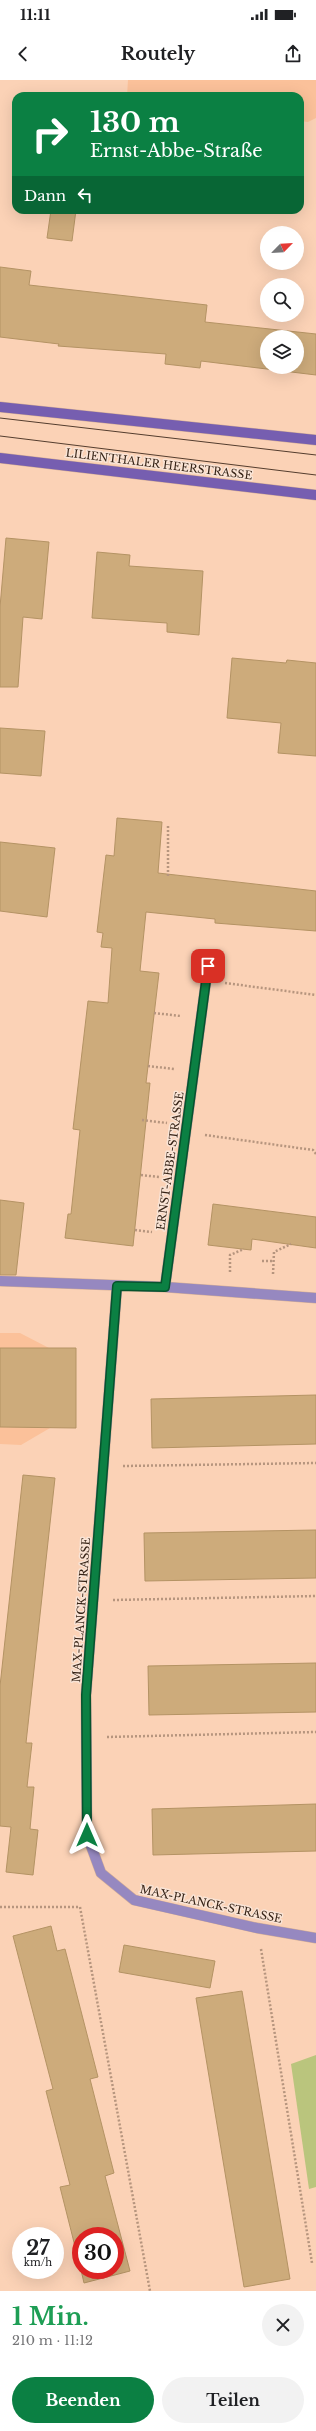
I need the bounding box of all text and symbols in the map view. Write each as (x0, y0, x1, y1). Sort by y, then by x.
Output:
text: 11:11 (20, 5, 50, 24)
icon: back (12, 43, 34, 65)
text: Routely (121, 43, 195, 65)
icon: share (282, 43, 304, 65)
text: 130 m (90, 105, 180, 140)
icon: right (24, 108, 76, 160)
text: Ernst-Abbe-Straße (90, 140, 263, 162)
icon: left (74, 184, 96, 206)
text: Dann (24, 186, 66, 205)
north arrow (260, 226, 304, 270)
map controls (260, 226, 304, 374)
button: search (260, 278, 304, 322)
button: layers (260, 330, 304, 374)
street label: LILIENTHALER HEERSTRASSE (65, 446, 253, 482)
pin (191, 949, 225, 983)
icon: arrive (197, 955, 219, 977)
street label: ERNST-ABBE-STRASSE (153, 1091, 187, 1231)
street label: MAX-PLANCK-STRASSE (69, 1537, 93, 1683)
position arrow (66, 1814, 108, 1856)
street label: MAX-PLANCK-STRASSE (139, 1882, 283, 1926)
speed limit sign: 30 (72, 2227, 124, 2279)
text: 27 (26, 2236, 50, 2260)
text: km/h (24, 2256, 52, 2269)
text: 1 Min. (12, 2302, 89, 2331)
button: close (262, 2304, 304, 2346)
text: 210 m · 11:12 (12, 2332, 93, 2349)
button: Beenden (12, 2377, 154, 2423)
button: Teilen (162, 2377, 304, 2423)

